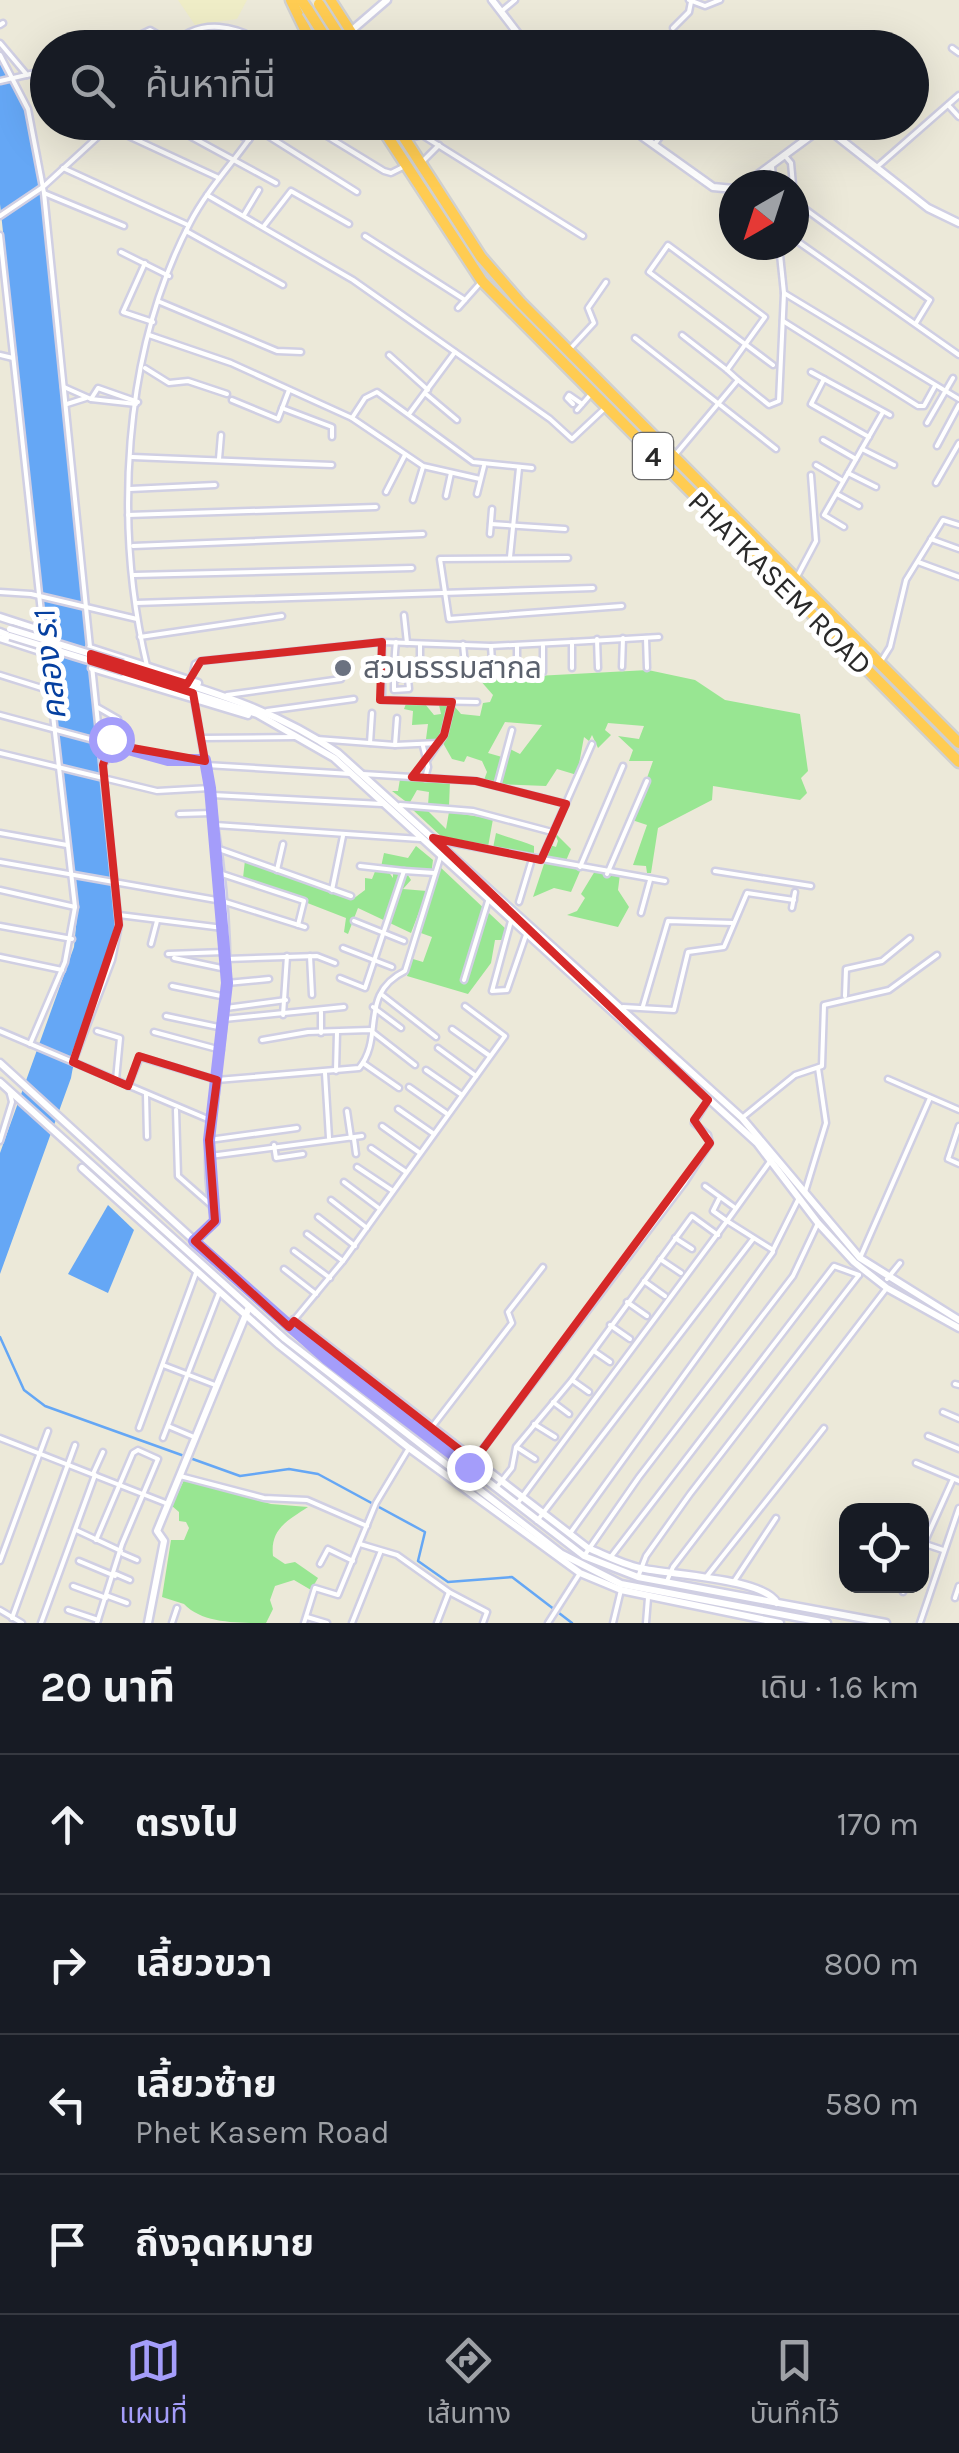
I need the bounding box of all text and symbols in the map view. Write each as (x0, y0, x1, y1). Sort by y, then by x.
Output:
search box (30, 30, 929, 140)
icon: search (65, 58, 120, 113)
text: ค้นหาที่นี่ (145, 62, 276, 107)
north arrow (719, 170, 809, 260)
road number: 4 (633, 433, 673, 479)
street label: PHATKASEM ROAD (680, 483, 880, 683)
water label: คลอง ร.1 (25, 608, 74, 722)
place label: สวนธรรมสากล (363, 650, 542, 686)
marker: สวนธรรมสากล (332, 657, 354, 679)
route start (89, 717, 135, 763)
route end (447, 1445, 493, 1491)
map controls (839, 1503, 929, 1593)
button: locate (839, 1503, 929, 1593)
text: 20 นาที (40, 1662, 175, 1712)
text: เดิน · 1.6 km (759, 1669, 919, 1706)
icon: ahead (40, 1797, 95, 1852)
text: ตรงไป (135, 1801, 238, 1846)
text: 170 m (837, 1806, 919, 1843)
icon: right (40, 1937, 95, 1992)
text: เลี้ยวขวา (135, 1941, 272, 1986)
text: 800 m (824, 1946, 919, 1983)
text: เลี้ยวซ้าย (135, 2062, 277, 2107)
icon: left (40, 2077, 95, 2132)
text: 580 m (825, 2086, 919, 2123)
text: Phet Kasem Road (135, 2114, 390, 2151)
icon: arrive (40, 2217, 95, 2272)
text: ถึงจุดหมาย (135, 2221, 314, 2266)
tab: แผนที่ (119, 2333, 188, 2436)
tab: เส้นทาง (426, 2333, 511, 2436)
tab: บันทึกไว้ (750, 2333, 840, 2436)

